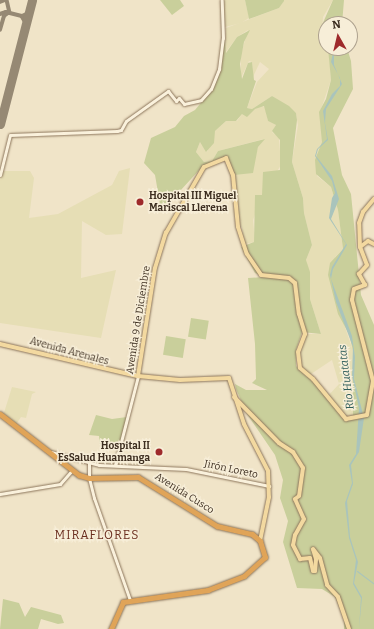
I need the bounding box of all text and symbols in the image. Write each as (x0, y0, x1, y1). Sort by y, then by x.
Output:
north arrow (318, 16, 358, 56)
text: N (331, 18, 342, 32)
place label: Hospital III Miguel Mariscal Llerena (149, 190, 236, 214)
marker: Hospital III Miguel Mariscal Llerena (134, 196, 146, 208)
street label: Avenida 9 de Diciembre (125, 265, 153, 375)
street label: Avenida Arenales (28, 336, 110, 368)
water label: Rio Huatatas (336, 344, 358, 410)
place label: Hospital II EsSalud Huamanga (58, 440, 150, 464)
marker: Hospital II EsSalud Huamanga (153, 446, 165, 458)
street label: Jirón Loreto (203, 458, 259, 482)
street label: Avenida Cusco (152, 471, 216, 517)
district label: MIRAFLORES (55, 529, 139, 543)

